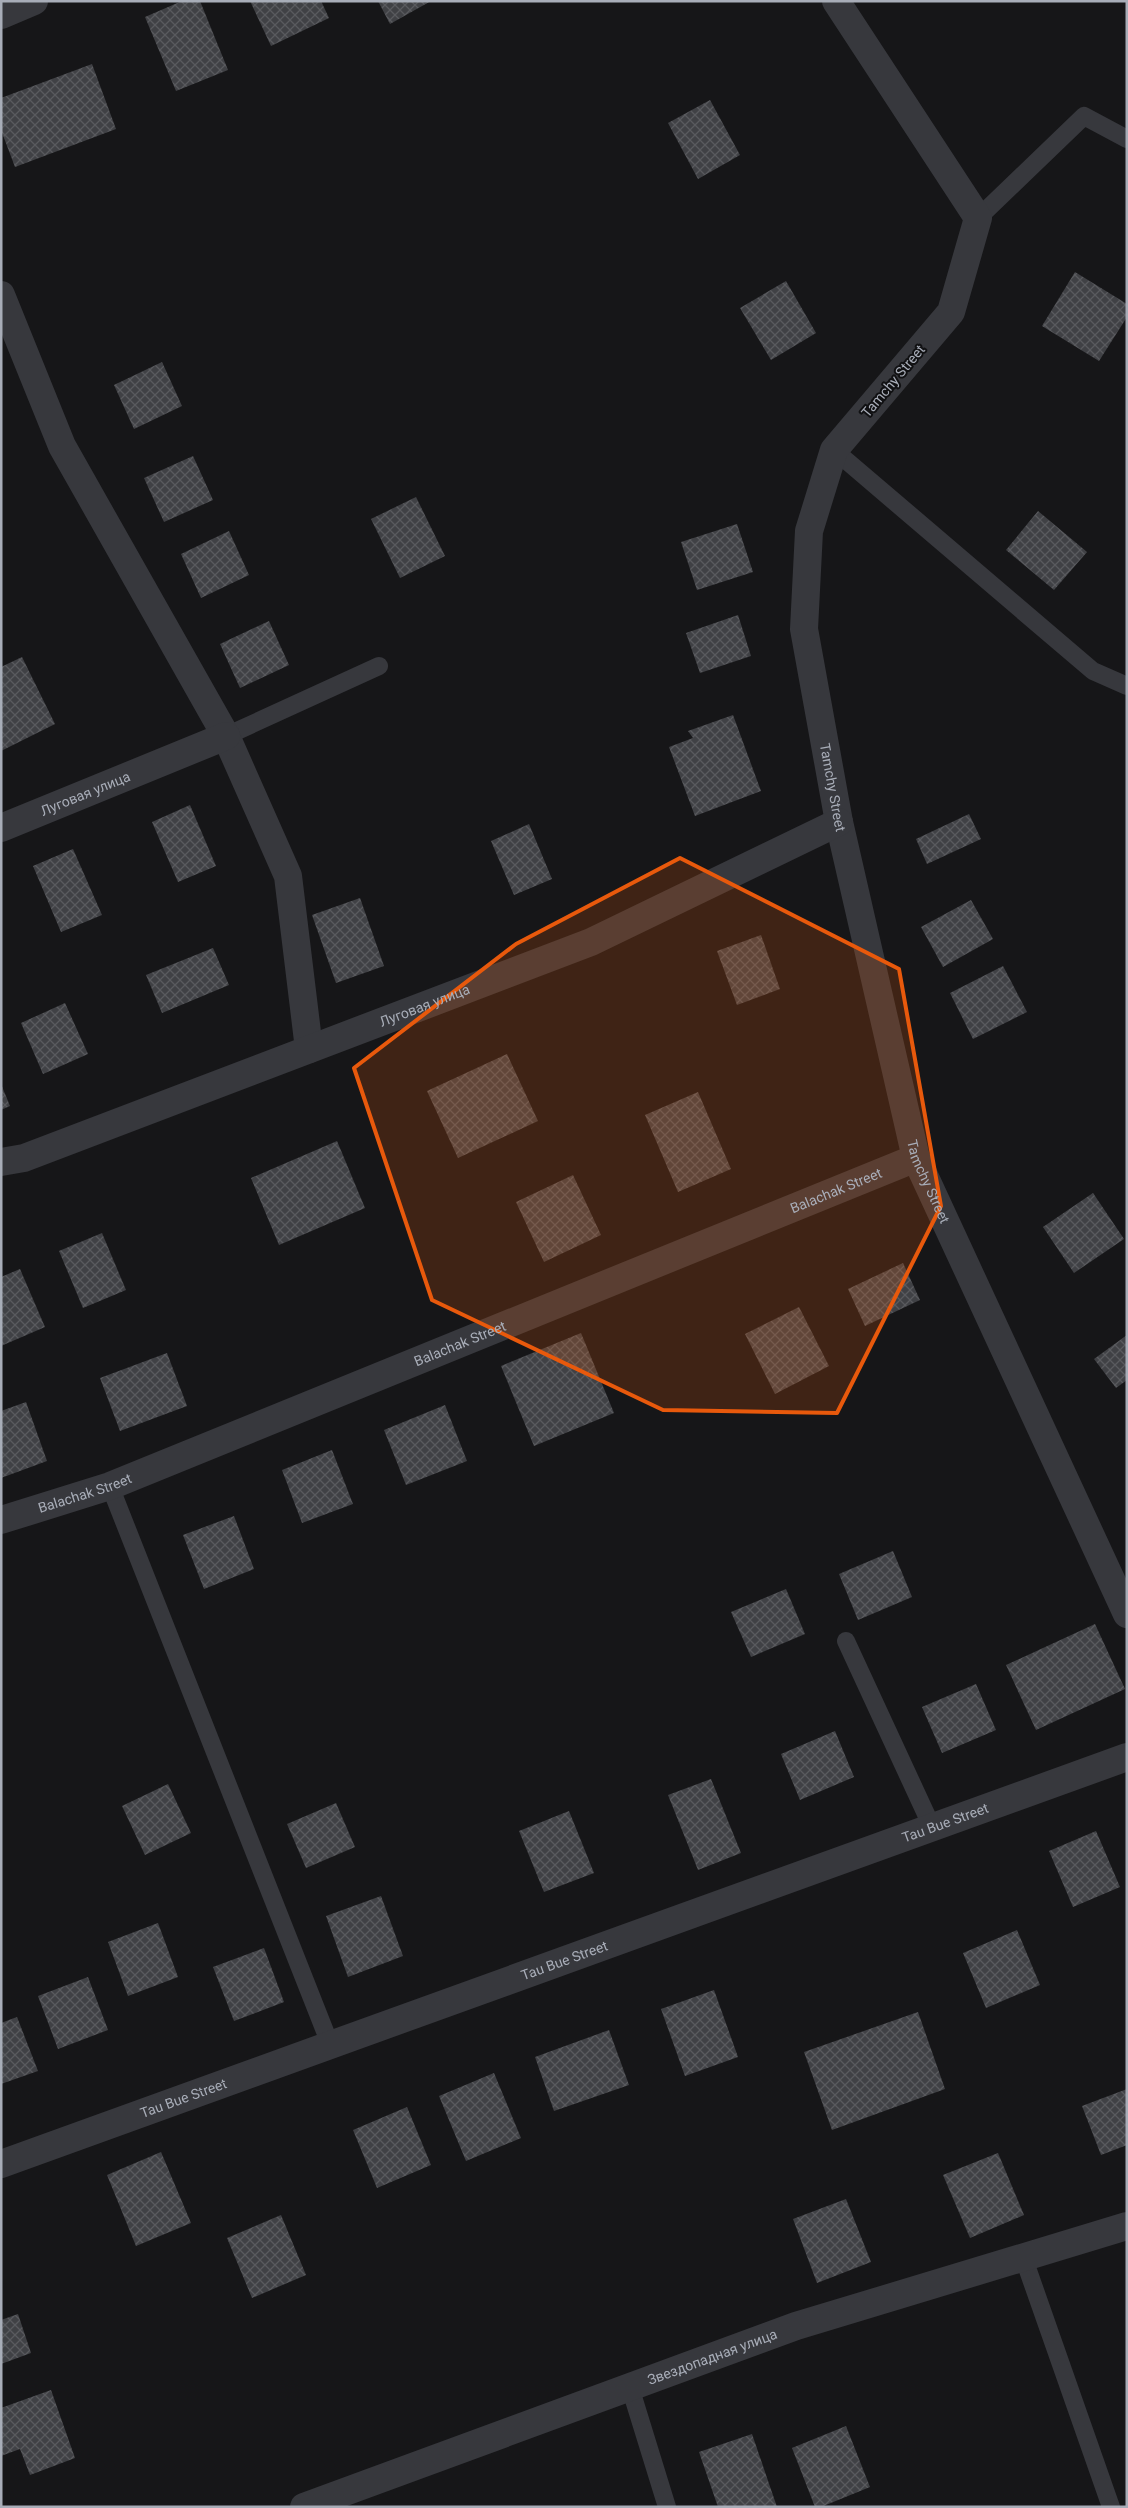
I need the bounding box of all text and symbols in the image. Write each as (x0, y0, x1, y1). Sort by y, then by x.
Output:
street label: Tamchy Street (858, 341, 928, 420)
street label: Tamchy Street (817, 742, 849, 834)
street label: Луговая улица (38, 768, 132, 819)
street label: Луговая улица (377, 981, 472, 1030)
street label: Tamchy Street (904, 1138, 953, 1226)
street label: Balachak Street (788, 1165, 885, 1216)
street label: Balachak Street (412, 1318, 509, 1369)
street label: Balachak Street (36, 1470, 134, 1516)
street label: Tau Bue Street (900, 1800, 991, 1846)
street label: Tau Bue Street (519, 1937, 610, 1983)
street label: Tau Bue Street (138, 2075, 229, 2121)
street label: Звездопадная улица (645, 2326, 779, 2388)

